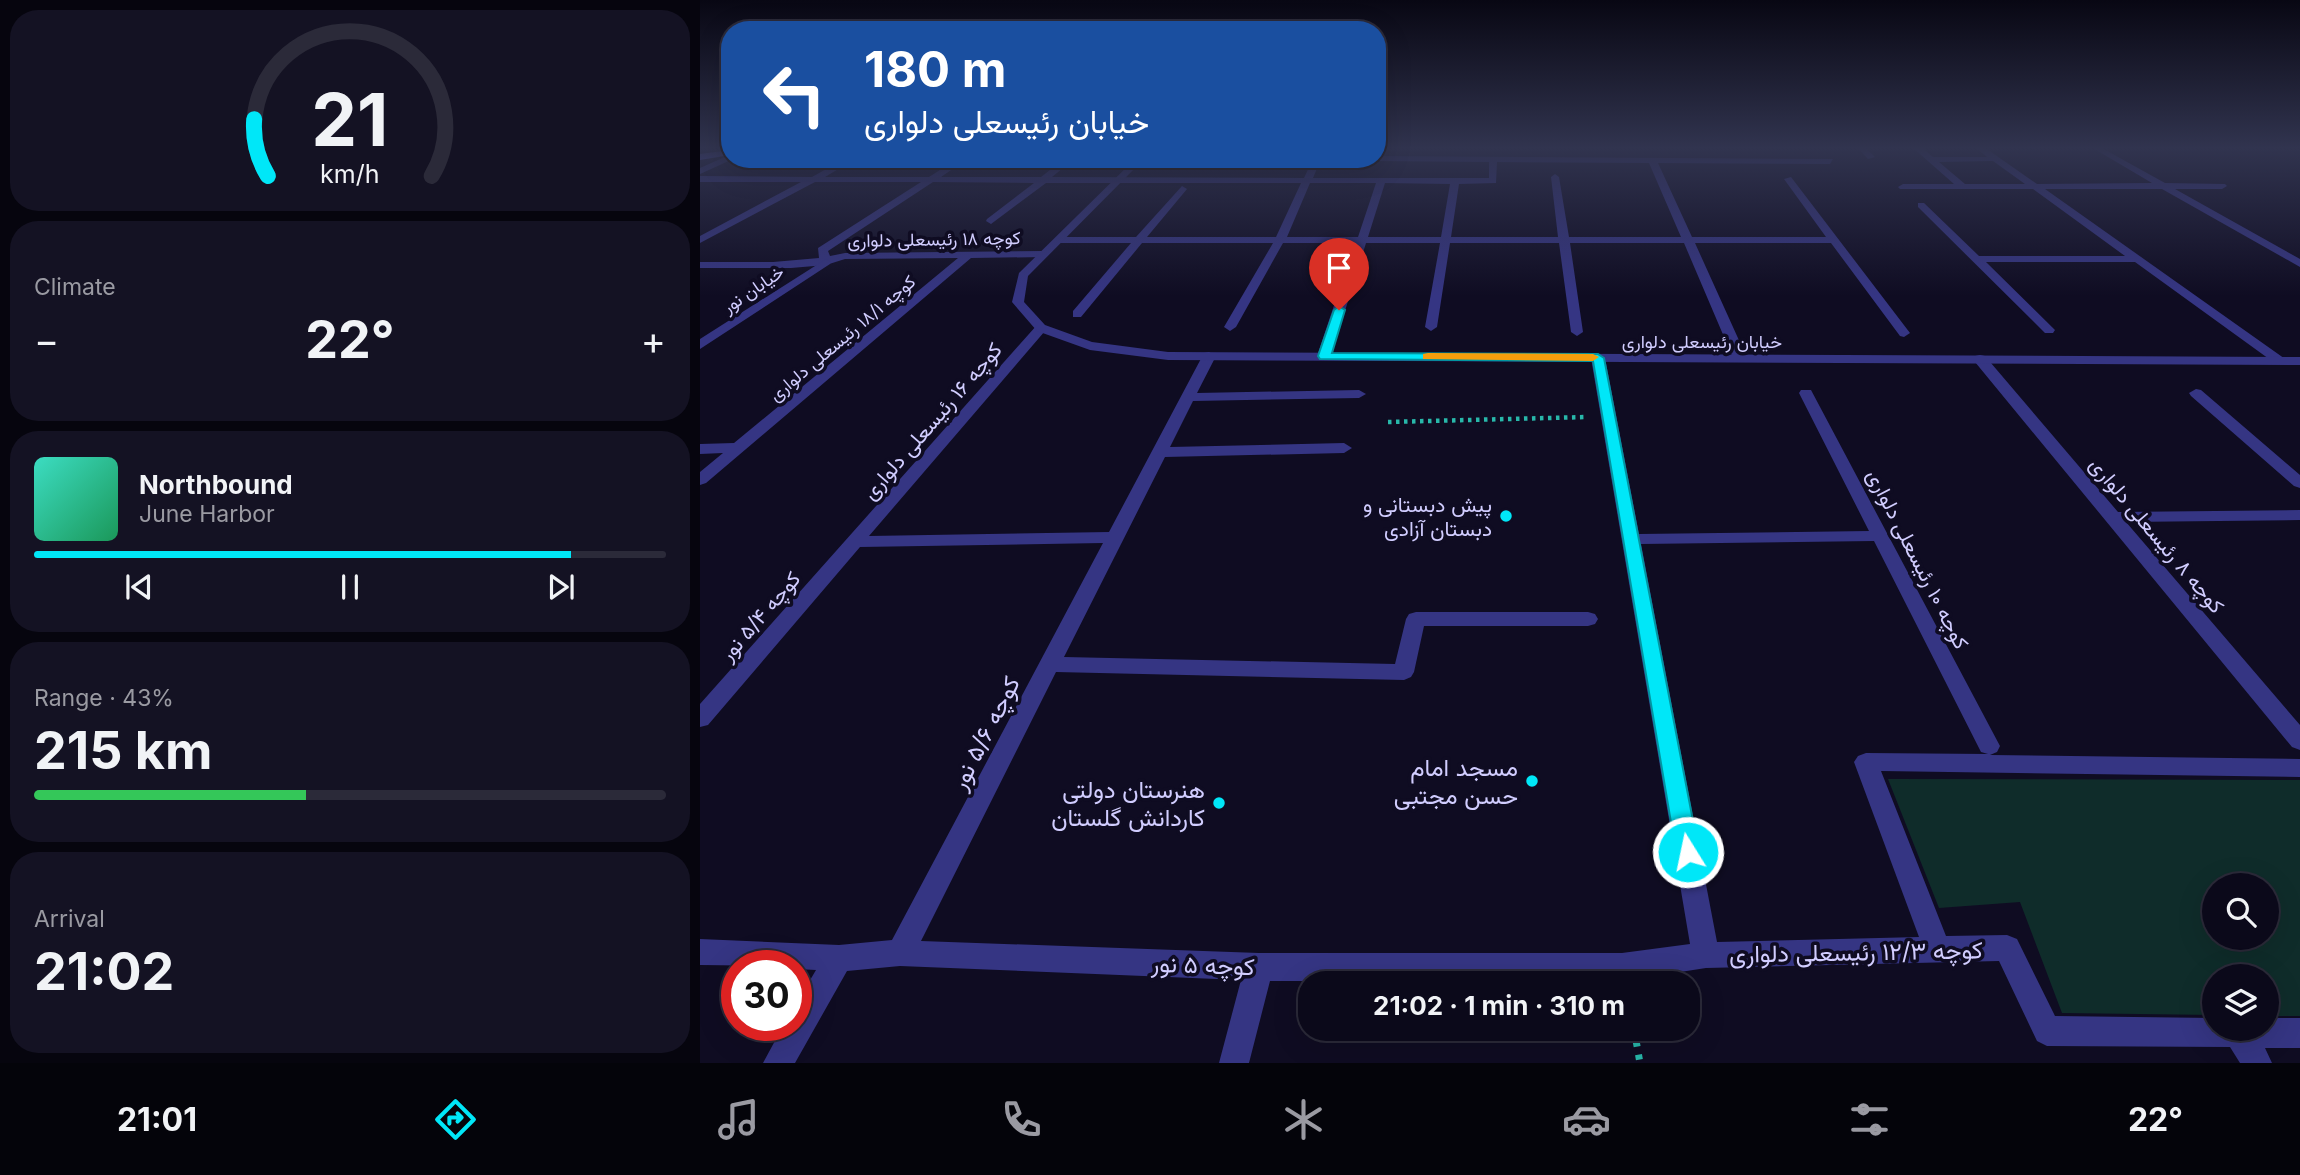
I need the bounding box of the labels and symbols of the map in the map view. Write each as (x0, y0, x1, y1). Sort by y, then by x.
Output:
street label: کوچه ۱۸ رئیسعلی دلواری (847, 227, 1021, 253)
pin (1309, 238, 1369, 310)
street label: خیابان نور (717, 261, 788, 319)
street label: کوچه ۱۸/۱ رئیسعلی دلواری (764, 271, 921, 407)
street label: خیابان رئیسعلی دلواری (1622, 331, 1782, 353)
street label: کوچه ۱۶ رئیسعلی دلواری (857, 337, 1008, 506)
street label: کوچه ۸ رئیسعلی دلواری (2083, 452, 2230, 619)
street label: کوچه ۱۰ رئیسعلی دلواری (1860, 465, 1974, 654)
place label: پیش دبستانی و دبستان آزادی (1363, 492, 1492, 542)
marker: پیش دبستانی و دبستان آزادی (1498, 508, 1514, 524)
street label: کوچه ۵/۴ نور (714, 566, 807, 668)
street label: کوچه ۵/۶ نور (944, 671, 1028, 796)
place label: مسجد امام حسن مجتبی (1394, 753, 1518, 810)
marker: مسجد امام حسن مجتبی (1524, 773, 1540, 789)
place label: هنرستان دولتی کاردانش گلستان (1051, 775, 1205, 833)
marker: هنرستان دولتی کاردانش گلستان (1211, 795, 1227, 811)
position arrow (1651, 815, 1725, 889)
street label: کوچه ۱۲/۳ رئیسعلی دلواری (1729, 935, 1983, 971)
street label: کوچه ۵ نور (1150, 949, 1255, 983)
speed limit sign: 30 (721, 950, 812, 1041)

